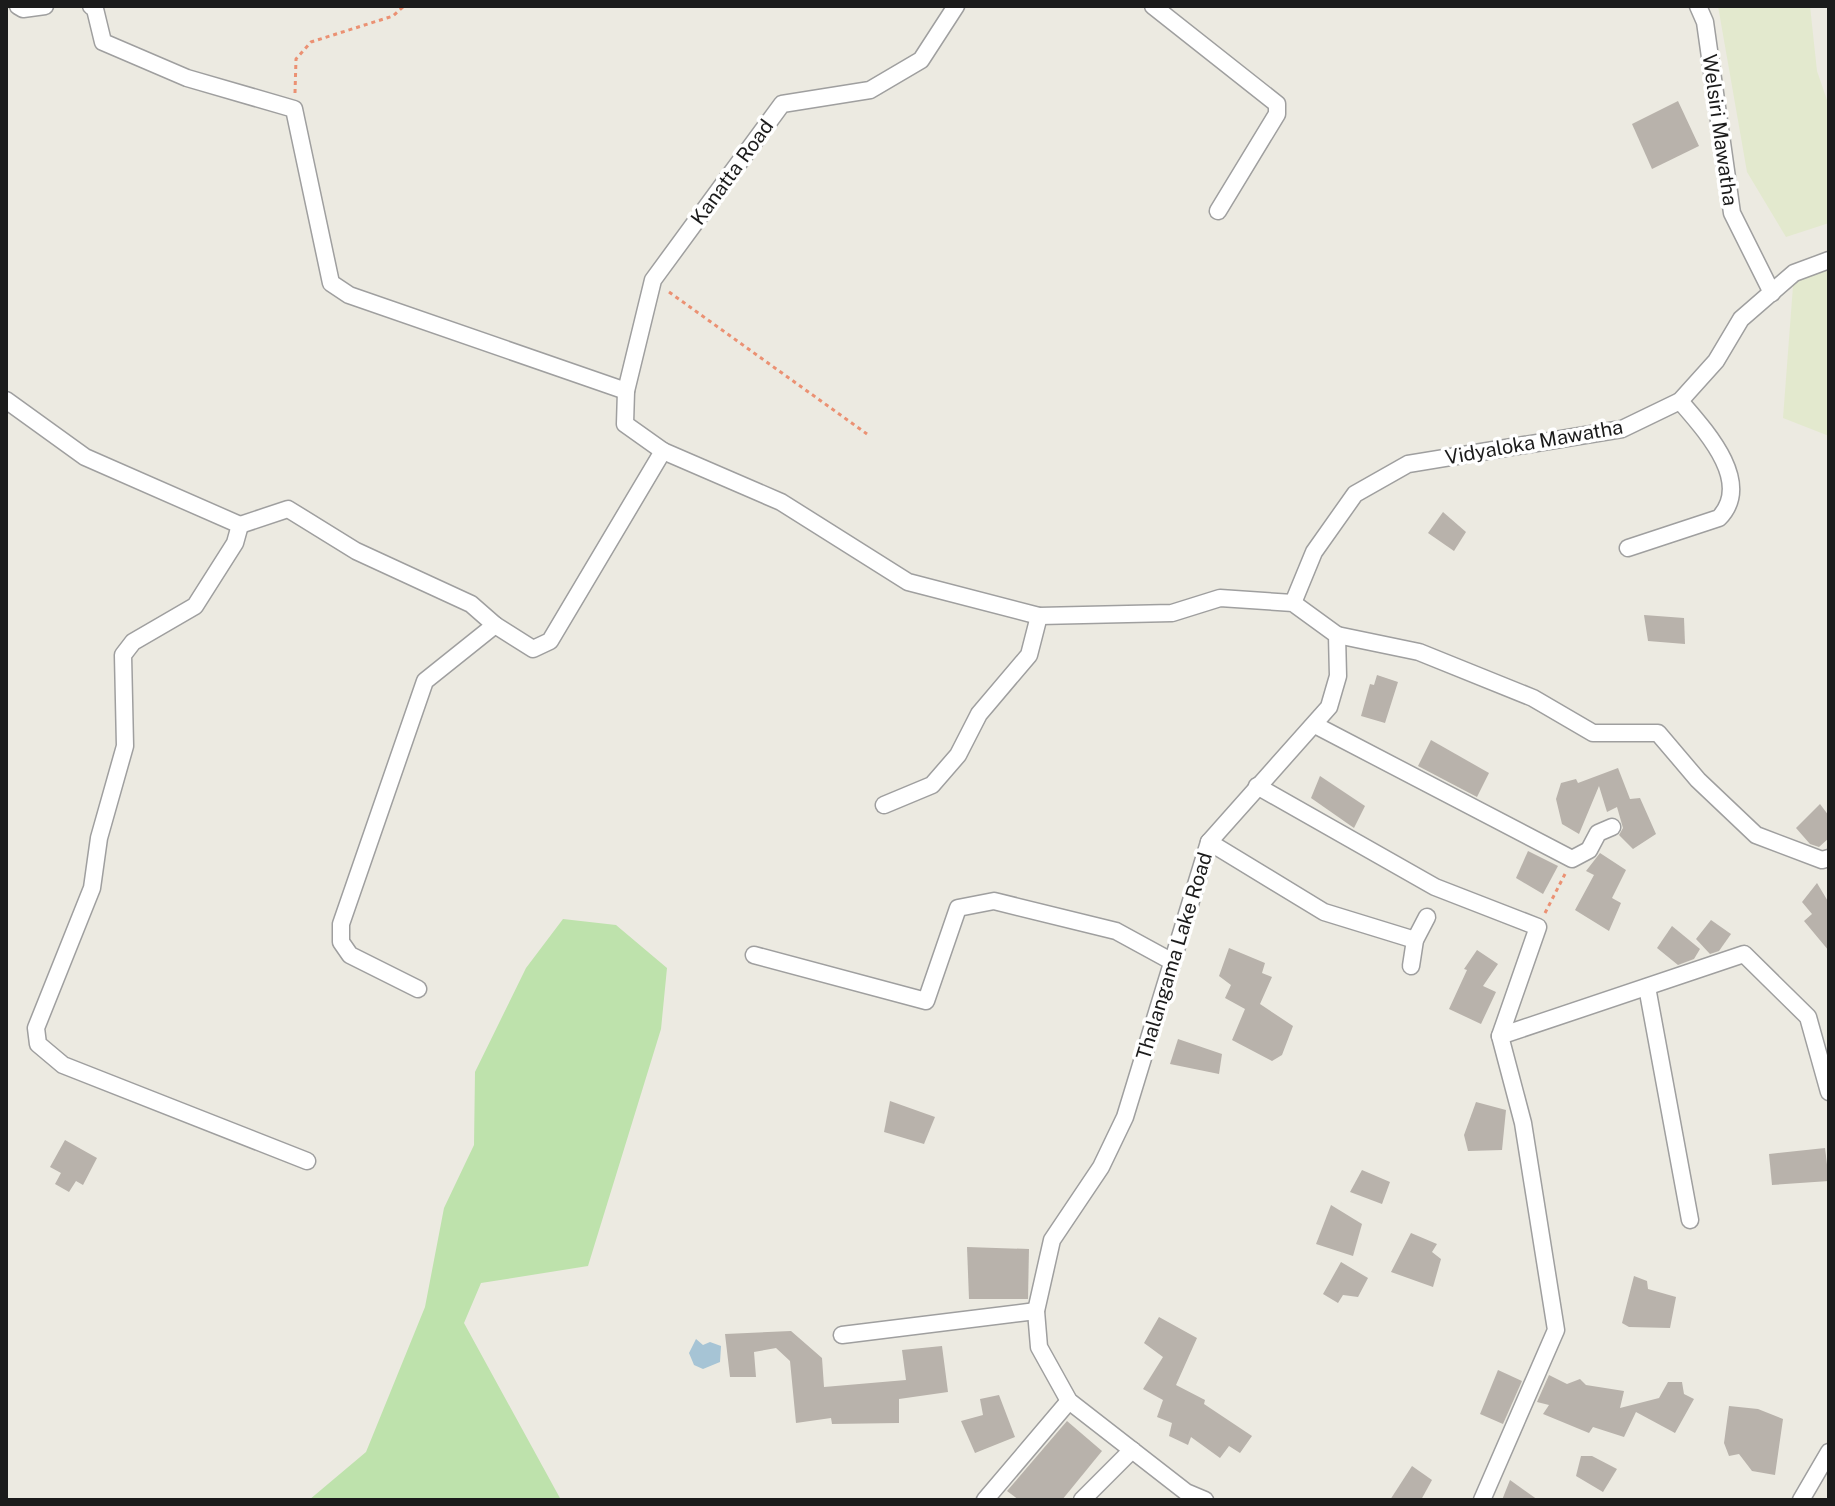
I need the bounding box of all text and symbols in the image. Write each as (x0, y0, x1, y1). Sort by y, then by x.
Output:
street label: Welsiri Mawatha (1697, 53, 1743, 207)
street label: Kanatta Road (686, 115, 778, 229)
street label: Vidyaloka Mawatha (1443, 415, 1625, 469)
street label: Thalangama Lake Road (1131, 849, 1217, 1063)

